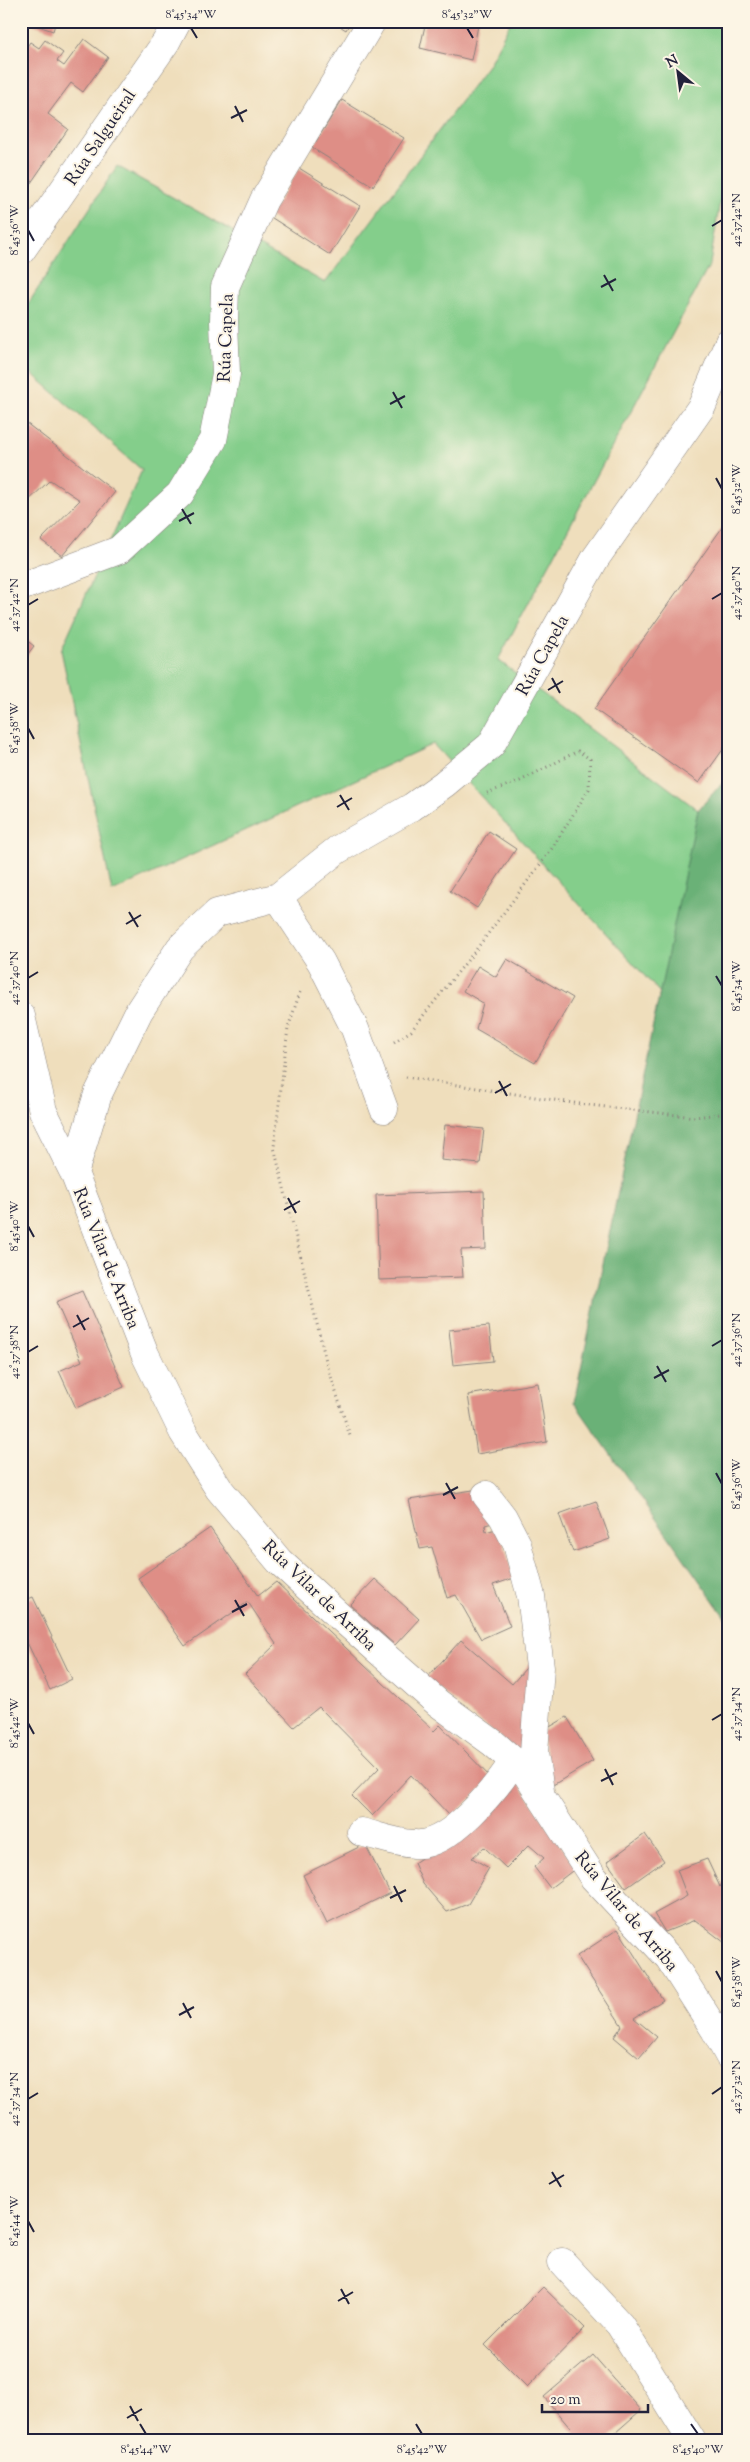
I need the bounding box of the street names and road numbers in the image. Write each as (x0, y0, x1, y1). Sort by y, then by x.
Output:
street label: Rúa Salgueiral (60, 85, 144, 192)
street label: Rúa Capela (212, 293, 242, 383)
street label: Rúa Capela (511, 611, 577, 701)
street label: Rúa Vilar de Arriba (65, 1184, 145, 1333)
street label: Rúa Vilar de Arriba (256, 1535, 382, 1658)
street label: Rúa Vilar de Arriba (567, 1846, 684, 1978)

